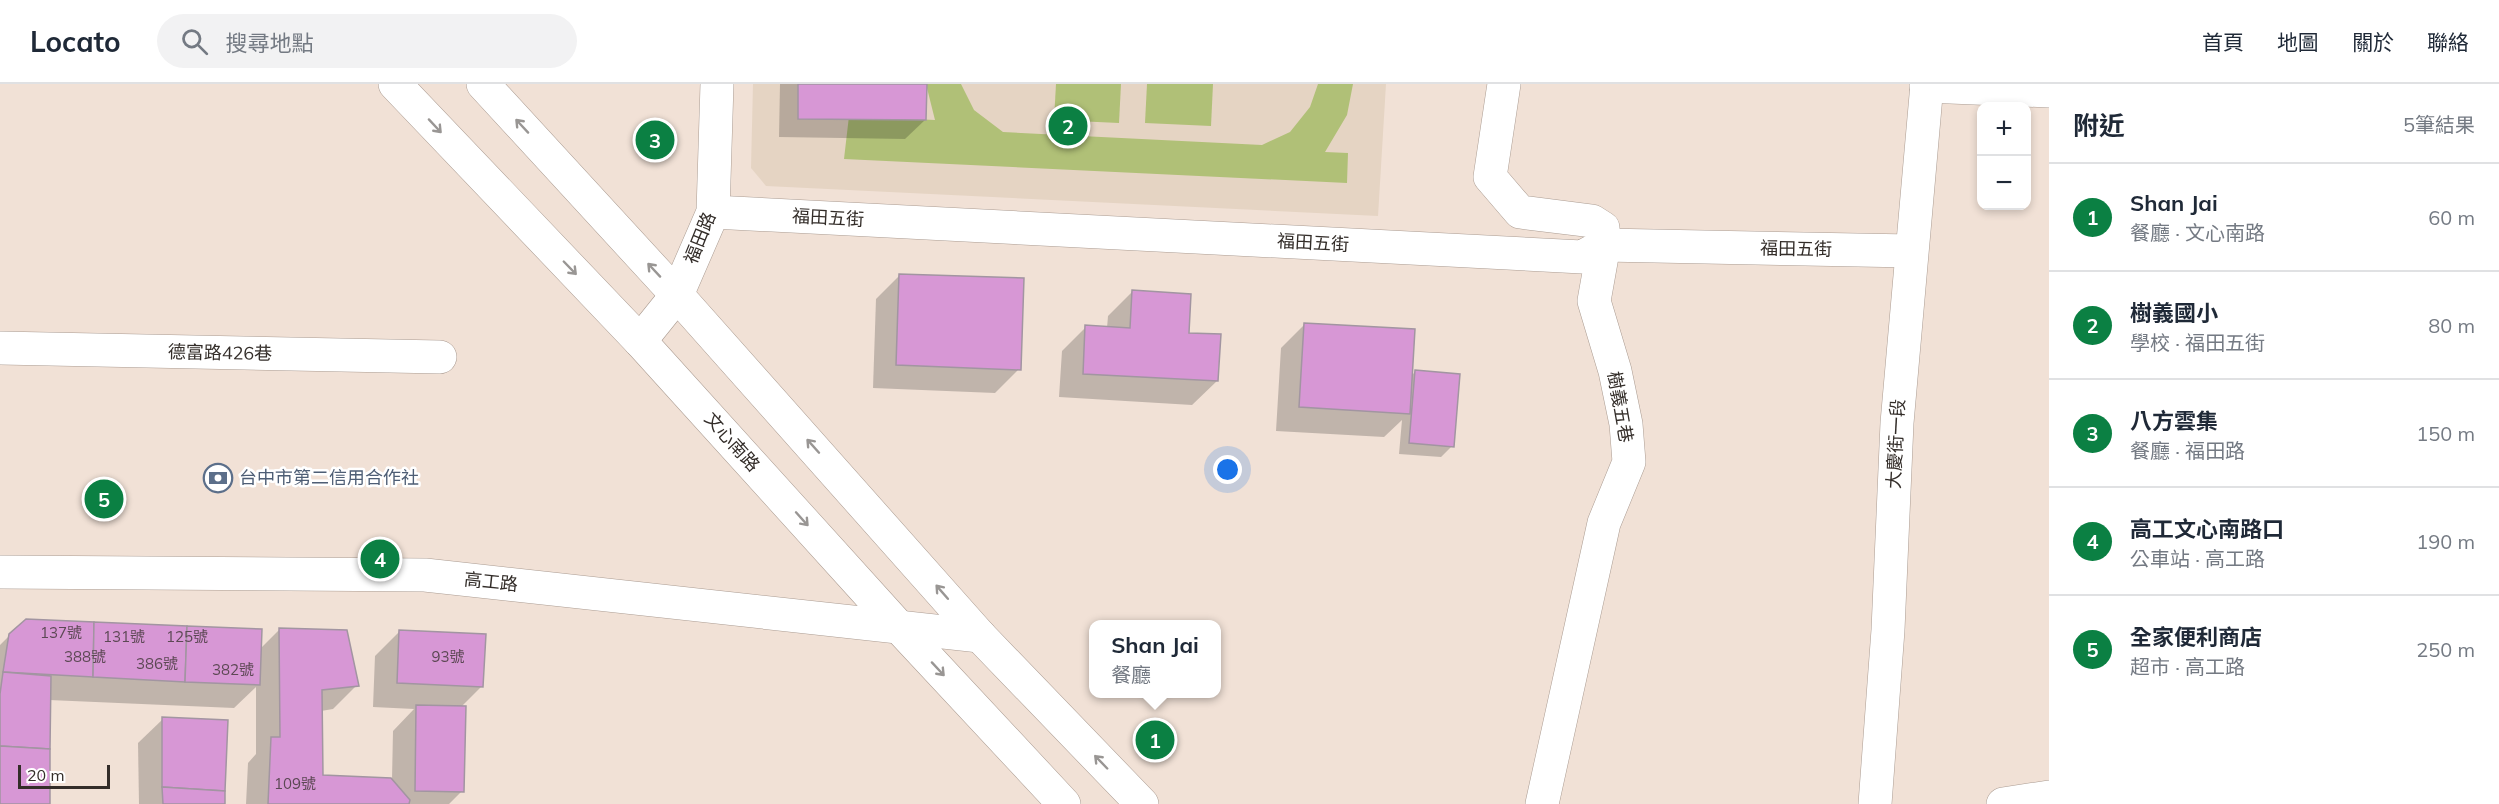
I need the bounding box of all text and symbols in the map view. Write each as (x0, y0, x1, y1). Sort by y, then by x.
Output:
search box (157, 14, 577, 68)
text: Locato (30, 24, 121, 59)
icon: search (178, 25, 211, 58)
text: 搜尋地點 (226, 29, 314, 57)
text: 首頁 (2202, 29, 2244, 55)
text: 地圖 (2277, 29, 2319, 55)
text: 關於 (2352, 29, 2394, 55)
text: 聯絡 (2427, 29, 2469, 55)
map controls (1977, 102, 2031, 210)
button: + (1977, 102, 2031, 156)
pin: 2 (1048, 104, 1088, 148)
text: 附近 (2073, 109, 2125, 142)
text: 5筆結果 (2403, 112, 2475, 137)
pin: 3 (636, 118, 674, 162)
one-way arrow (428, 119, 442, 134)
one-way arrow (515, 119, 529, 134)
button: − (1977, 156, 2031, 210)
text: Shan Jai (2130, 189, 2218, 217)
street label: 福田五街 (791, 204, 865, 231)
text: 1 (2087, 205, 2099, 230)
text: 60 m (2428, 205, 2475, 230)
street label: 福田路 (679, 208, 720, 267)
text: 餐廳 · 文心南路 (2130, 220, 2265, 245)
street label: 福田五街 (1276, 229, 1350, 256)
street label: 福田五街 (1760, 236, 1832, 261)
one-way arrow (562, 260, 577, 275)
one-way arrow (647, 263, 661, 278)
text: 樹義國小 (2130, 299, 2218, 327)
text: 2 (2087, 313, 2099, 338)
text: 80 m (2428, 313, 2475, 338)
text: 學校 · 福田五街 (2130, 330, 2265, 355)
street label: 德富路426巷 (168, 340, 272, 365)
street label: 樹義五巷 (1603, 369, 1638, 444)
street label: 大慶街一段 (1882, 398, 1909, 490)
street label: 文心南路 (700, 407, 765, 476)
text: 八方雲集 (2130, 407, 2218, 435)
text: 3 (2087, 421, 2099, 446)
text: 150 m (2416, 421, 2475, 446)
text: 餐廳 · 福田路 (2130, 438, 2245, 463)
one-way arrow (806, 439, 820, 454)
your location (1213, 455, 1242, 484)
bank icon: 台中市第二信用合作社 (202, 462, 234, 494)
place label: 台中市第二信用合作社 (239, 466, 419, 489)
pin: 5 (84, 476, 124, 522)
one-way arrow (795, 511, 809, 526)
text: 高工文心南路口 (2130, 515, 2284, 543)
text: 4 (2087, 529, 2099, 554)
text: 190 m (2416, 529, 2475, 554)
pin: 4 (360, 536, 400, 582)
text: 公車站 · 高工路 (2130, 546, 2265, 571)
street label: 高工路 (463, 567, 519, 596)
one-way arrow (935, 585, 949, 600)
popup (1089, 620, 1221, 698)
house number: 137號 (40, 623, 82, 642)
text: 全家便利商店 (2130, 623, 2262, 651)
house number: 131號 (103, 627, 145, 646)
house number: 125號 (166, 627, 208, 646)
text: Shan Jai (1111, 631, 1199, 659)
text: 5 (2087, 637, 2099, 662)
text: 250 m (2416, 637, 2475, 662)
house number: 388號 (64, 647, 106, 666)
house number: 93號 (431, 647, 465, 666)
house number: 386號 (136, 654, 178, 673)
text: 超市 · 高工路 (2130, 654, 2245, 679)
house number: 382號 (212, 660, 254, 679)
one-way arrow (931, 661, 945, 676)
text: 餐廳 (1111, 662, 1151, 687)
pin: 1 (1136, 718, 1174, 762)
one-way arrow (1094, 754, 1109, 769)
scale bar (18, 762, 110, 790)
text: 20 m (27, 765, 64, 785)
house number: 109號 (274, 774, 316, 793)

